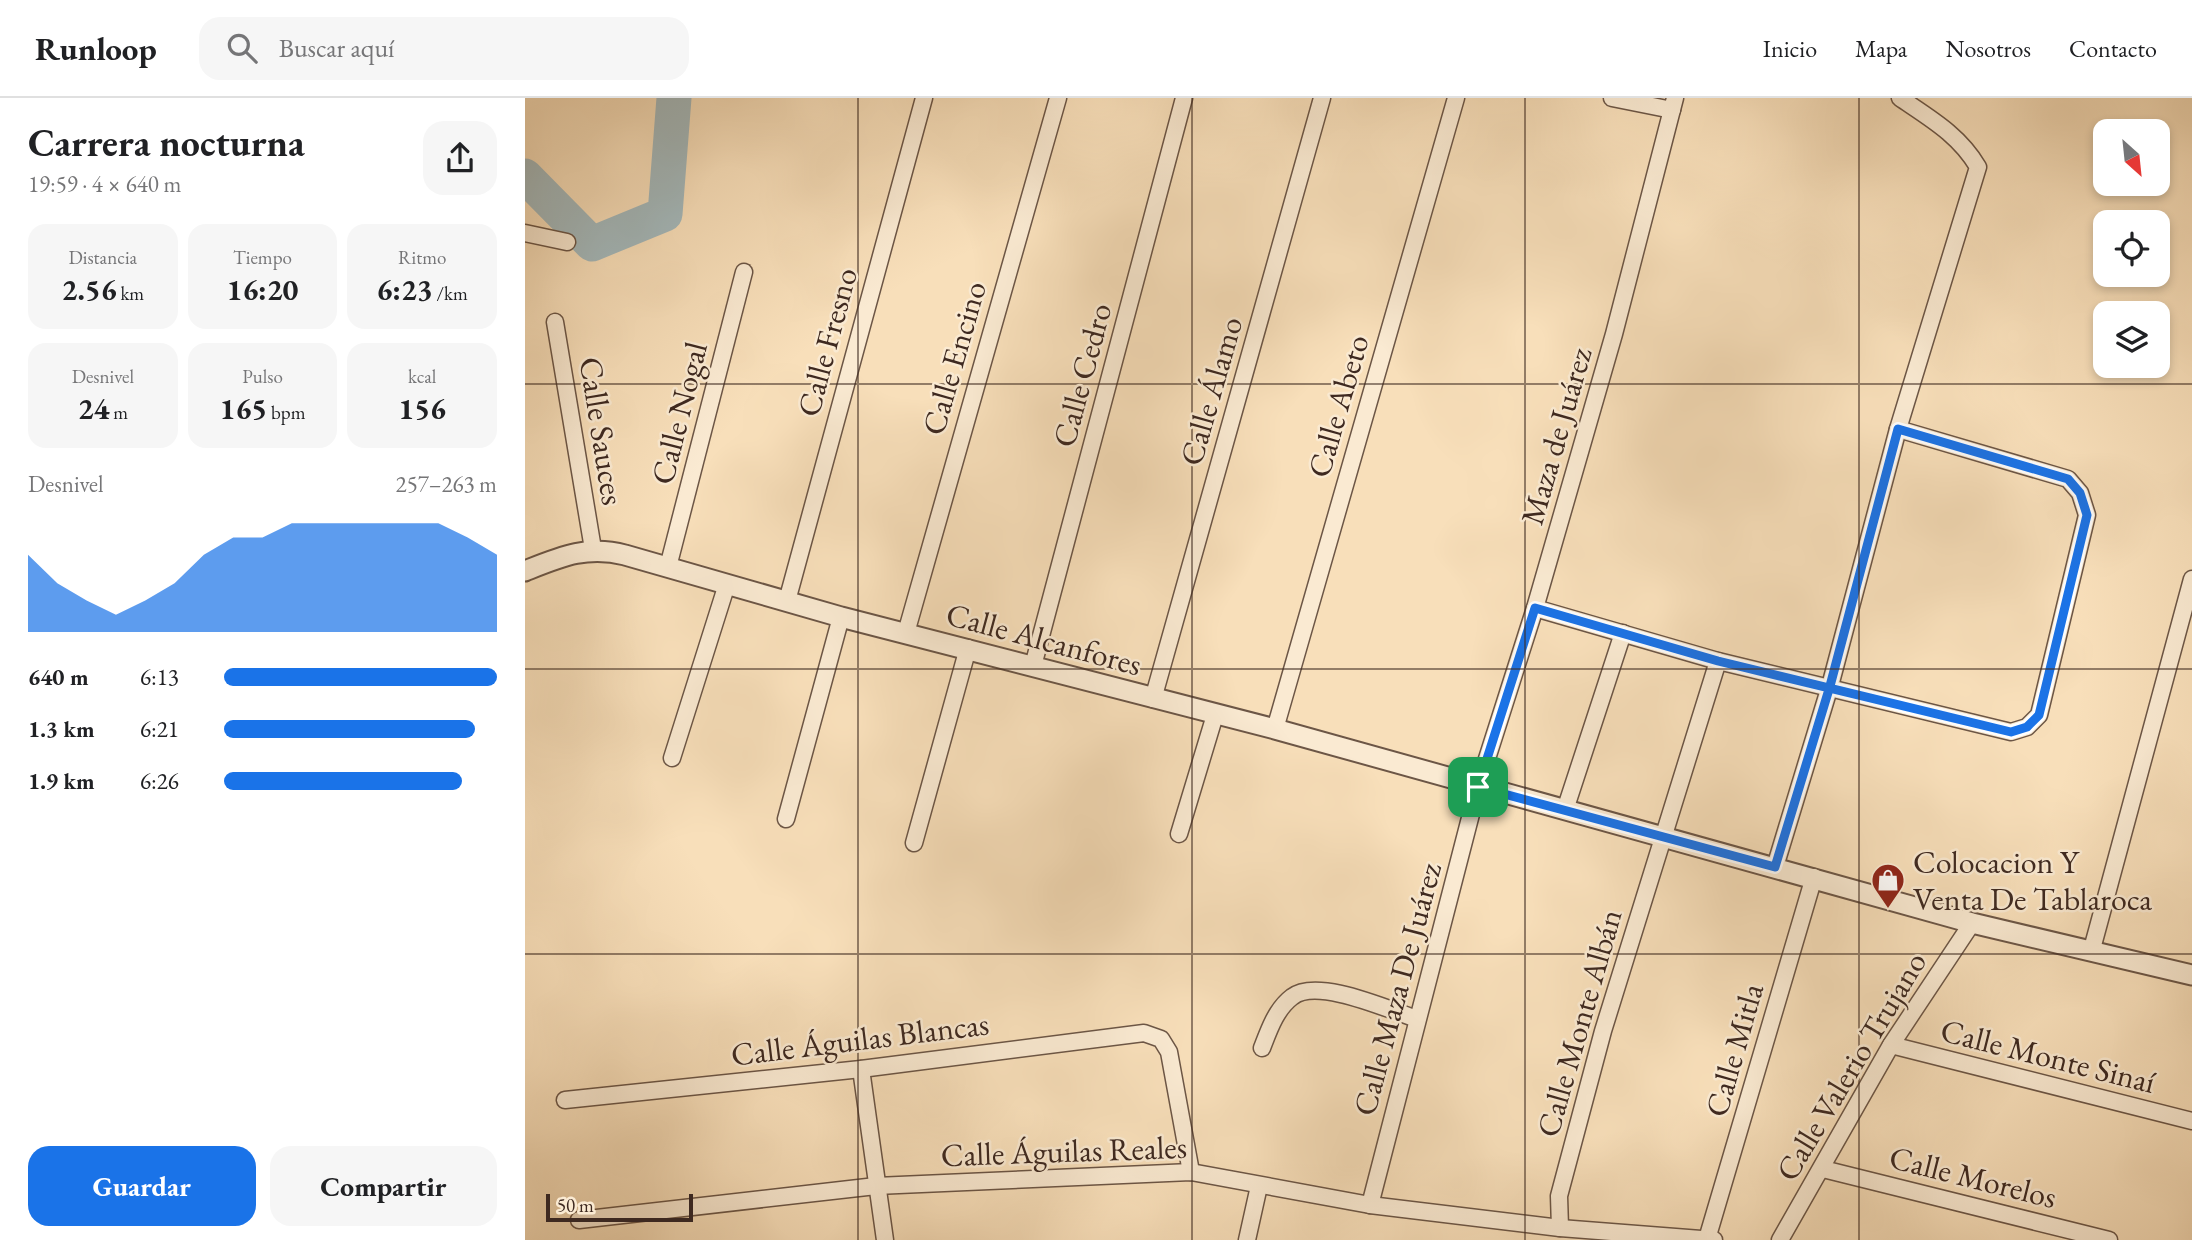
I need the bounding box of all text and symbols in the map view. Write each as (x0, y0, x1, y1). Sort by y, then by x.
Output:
search box (199, 17, 689, 80)
text: Runloop (35, 27, 157, 70)
icon: search (223, 29, 261, 67)
text: Buscar aquí (279, 31, 395, 65)
text: Inicio (1763, 33, 1817, 64)
text: Mapa (1855, 33, 1907, 64)
text: Nosotros (1945, 33, 2031, 64)
text: Contacto (2069, 33, 2157, 64)
text: Carrera nocturna (28, 118, 305, 167)
north arrow (2093, 119, 2170, 196)
map controls (2093, 119, 2170, 378)
button: share (423, 121, 497, 195)
text: 19:59 · 4 × 640 m (28, 169, 181, 199)
button: locate (2093, 210, 2170, 287)
text: Distancia (68, 245, 137, 270)
text: Tiempo (233, 245, 292, 270)
text: Ritmo (398, 245, 446, 270)
street label: Calle Fresno (787, 263, 867, 421)
text: 2.56 (62, 270, 117, 309)
text: 16:20 (227, 270, 298, 309)
text: 6:23 (377, 270, 433, 309)
street label: Calle Encino (912, 276, 996, 440)
text: km (117, 281, 144, 306)
text: /km (433, 281, 468, 306)
street label: Calle Cedro (1043, 298, 1121, 452)
button: layers (2093, 301, 2170, 378)
street label: Calle Álamo (1170, 312, 1252, 470)
street label: Calle Abeto (1298, 330, 1378, 482)
street label: Calle Nogal (641, 337, 717, 489)
street label: Maza de Juárez (1511, 343, 1601, 529)
street label: Calle Sauces (570, 354, 634, 508)
text: Desnivel (72, 364, 134, 389)
text: Pulso (242, 364, 283, 389)
text: kcal (408, 364, 436, 389)
text: 24 (78, 389, 109, 428)
text: 165 (220, 389, 267, 428)
text: 156 (398, 389, 446, 428)
text: m (109, 400, 128, 425)
text: bpm (267, 400, 305, 425)
text: Desnivel (28, 469, 104, 499)
text: 257–263 m (396, 469, 497, 499)
street label: Calle Alcanfores (942, 593, 1146, 685)
text: 640 m (28, 662, 89, 692)
text: 6:13 (140, 662, 179, 692)
text: 1.3 km (28, 714, 95, 744)
text: 6:21 (140, 714, 179, 744)
pin (1448, 757, 1508, 817)
text: 1.9 km (28, 766, 95, 796)
text: 6:26 (140, 766, 179, 796)
icon: arrive (1459, 768, 1497, 806)
place label: Colocacion Y Venta De Tablaroca (1913, 841, 2152, 920)
street label: Calle Maza De Juárez (1343, 858, 1451, 1120)
shop icon: Colocacion Y Venta De Tablaroca (1869, 861, 1907, 910)
street label: Calle Monte Albán (1526, 904, 1632, 1142)
street label: Calle Valerio Trujano (1766, 944, 1936, 1188)
street label: Calle Mitla (1695, 978, 1773, 1122)
street label: Calle Águilas Blancas (729, 1002, 991, 1076)
street label: Calle Monte Sinaí (1936, 1009, 2160, 1103)
street label: Calle Águilas Reales (940, 1126, 1188, 1176)
street label: Calle Morelos (1885, 1136, 2061, 1218)
button: Guardar (28, 1146, 256, 1226)
button: Compartir (270, 1146, 497, 1226)
scale bar (546, 1191, 693, 1223)
text: 50 m (557, 1193, 594, 1218)

